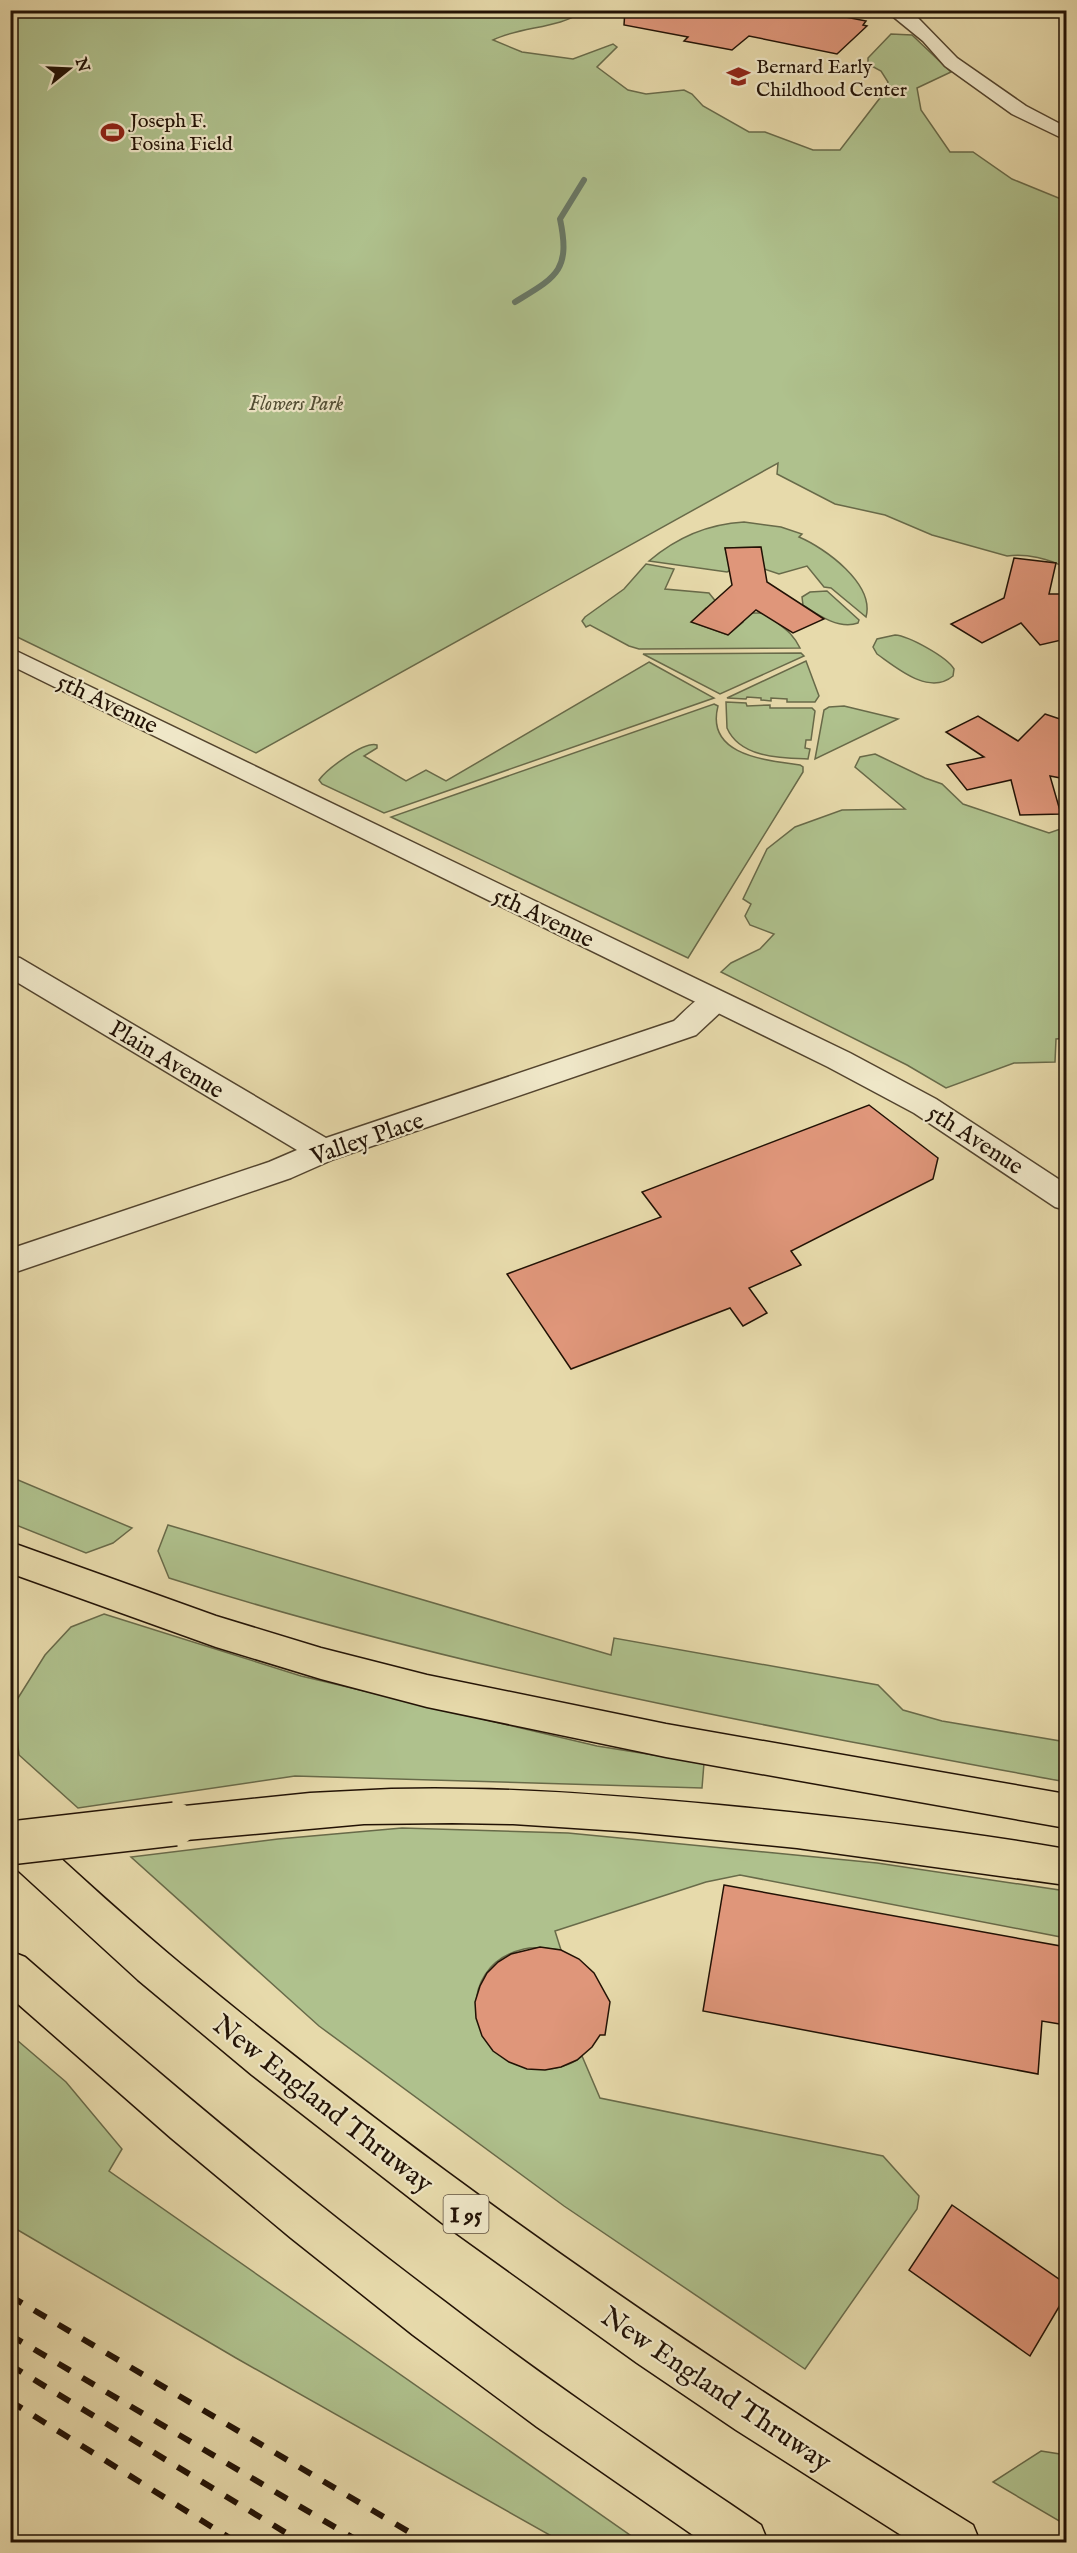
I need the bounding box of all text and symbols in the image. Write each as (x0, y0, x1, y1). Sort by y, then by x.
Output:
north arrow (39, 39, 99, 99)
text: N (69, 54, 93, 75)
place label: Bernard Early Childhood Center (756, 55, 908, 103)
school or university icon: Bernard Early Childhood Center (725, 64, 751, 90)
place label: Joseph F. Fosina Field (128, 109, 233, 157)
sports icon: Joseph F. Fosina Field (99, 119, 125, 145)
park label: Flowers Park (249, 392, 343, 417)
street label: 5th Avenue (52, 667, 163, 742)
street label: 5th Avenue (488, 881, 599, 956)
street label: Plain Avenue (103, 1014, 229, 1107)
street label: 5th Avenue (921, 1098, 1029, 1183)
street label: Valley Place (306, 1106, 428, 1174)
street label: New England Thruway (205, 2008, 440, 2202)
road number: I 95 (444, 2195, 488, 2233)
street label: New England Thruway (594, 2300, 838, 2480)

